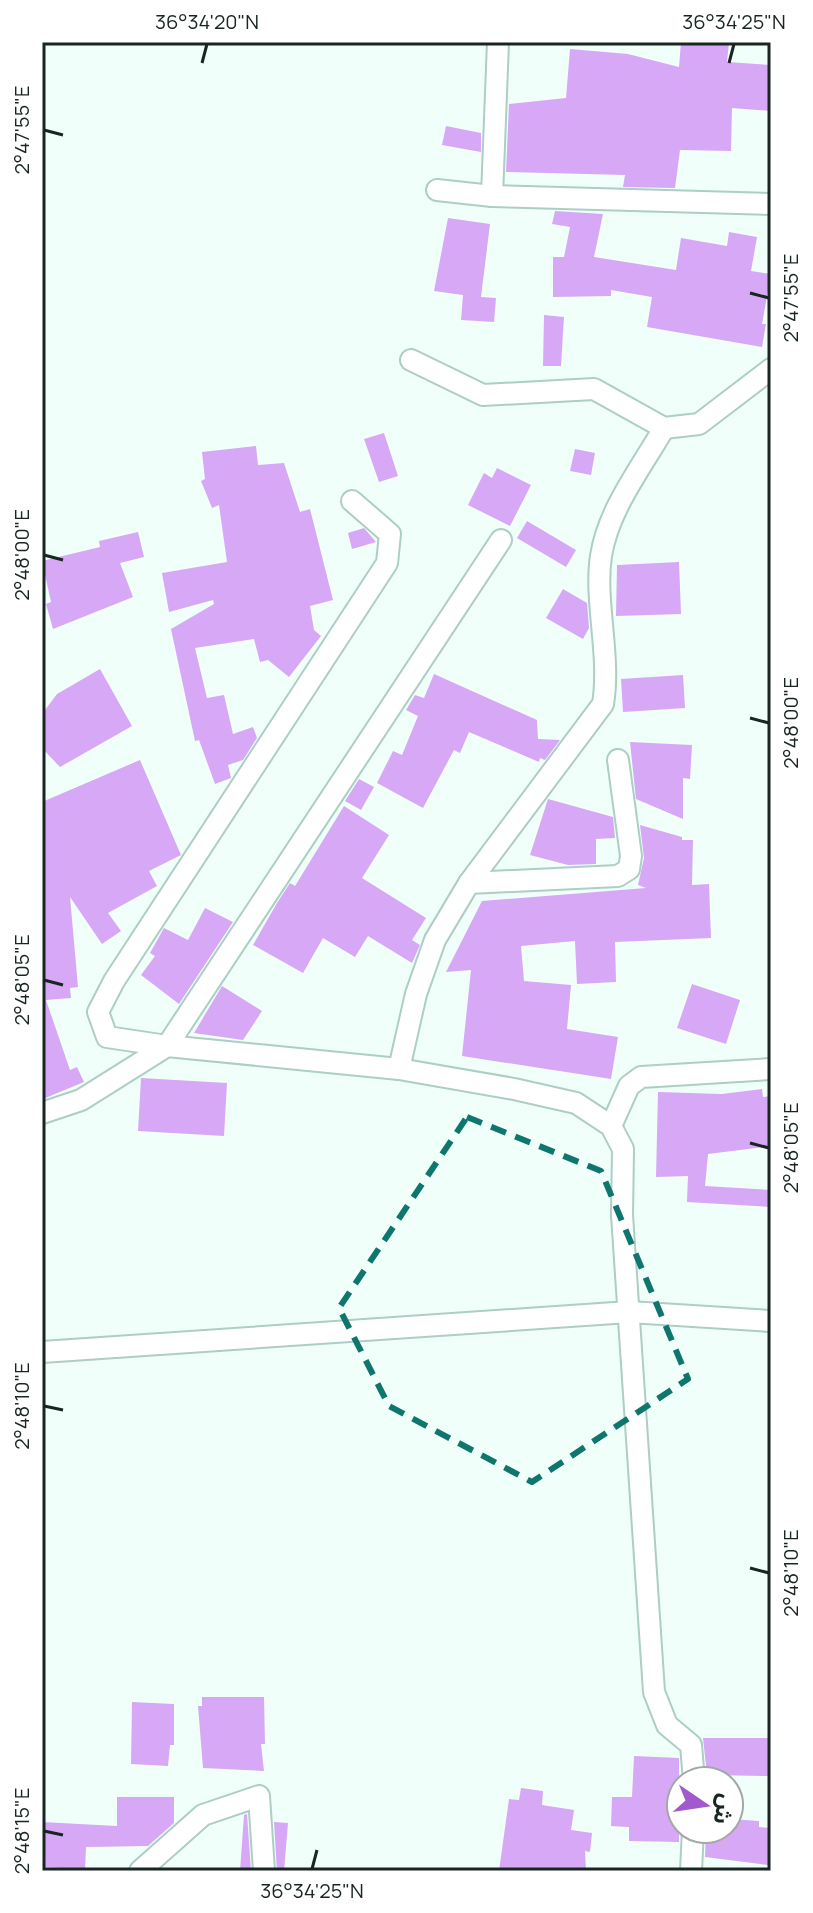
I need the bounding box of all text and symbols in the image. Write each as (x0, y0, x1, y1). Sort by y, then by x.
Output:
text: 36°34'20"N (155, 8, 259, 35)
text: 36°34'25"N (682, 8, 786, 35)
text: 2°47'55"E (8, 86, 35, 174)
text: 2°47'55"E (777, 254, 804, 342)
text: 2°48'00"E (8, 509, 35, 601)
text: 2°48'00"E (777, 677, 804, 769)
text: 2°48'05"E (8, 934, 35, 1026)
text: 2°48'05"E (777, 1102, 804, 1194)
text: 2°48'10"E (8, 1362, 35, 1450)
text: 2°48'10"E (777, 1529, 804, 1617)
north arrow (665, 1765, 745, 1845)
text: 2°48'15"E (8, 1788, 35, 1874)
text: ش (706, 1791, 742, 1828)
text: 36°34'25"N (260, 1877, 364, 1904)

